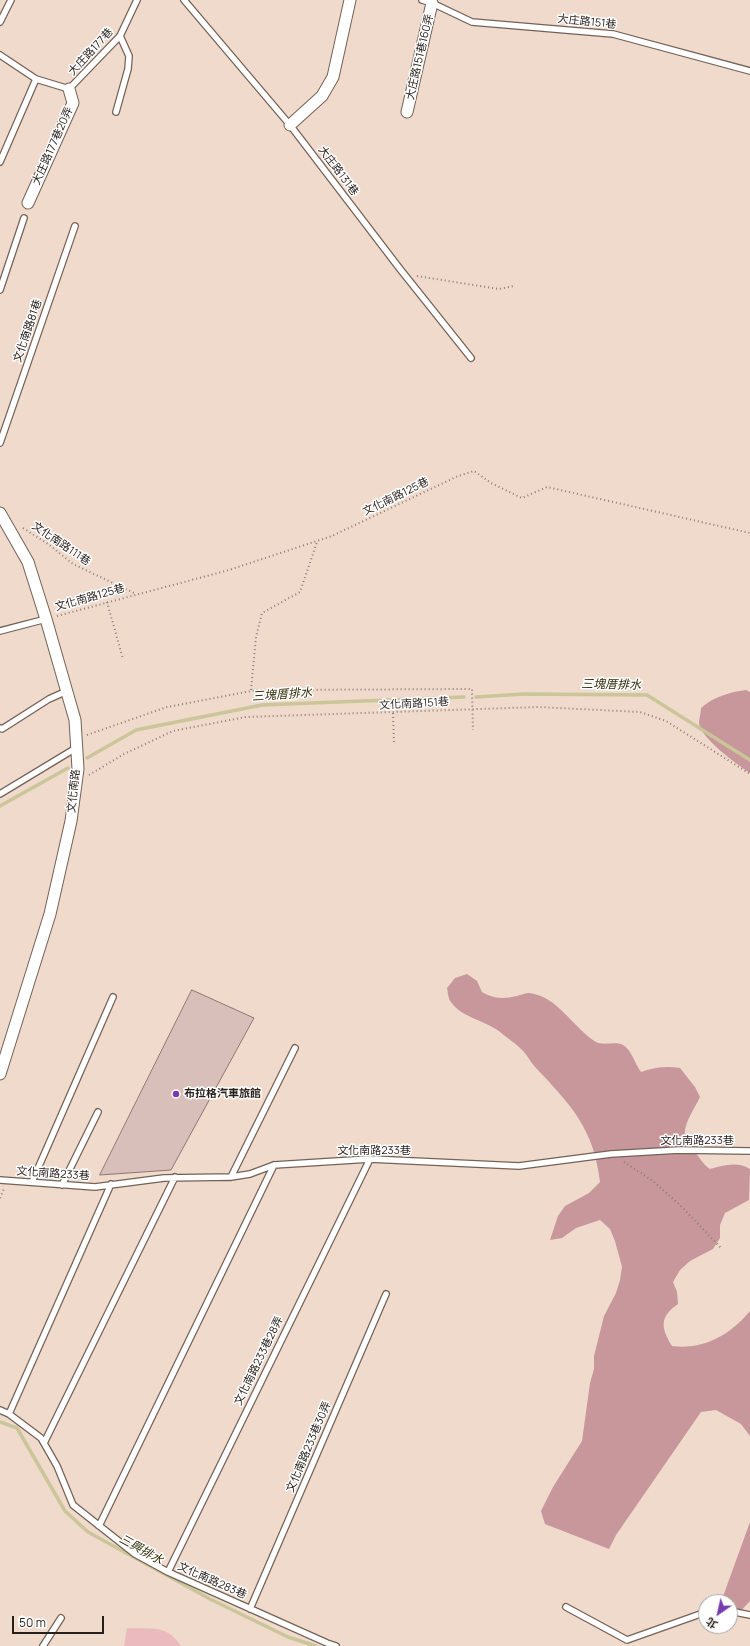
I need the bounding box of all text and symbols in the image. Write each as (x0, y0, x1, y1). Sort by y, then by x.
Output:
street label: 大庄路151巷 (557, 12, 617, 32)
street label: 大庄路151巷160弄 (404, 13, 436, 101)
street label: 大庄路177巷 (66, 26, 116, 78)
street label: 大庄路177巷20弄 (30, 105, 76, 187)
street label: 大庄路131巷 (315, 144, 361, 198)
street label: 文化南路81巷 (11, 298, 45, 364)
street label: 文化南路125巷 (361, 475, 431, 519)
street label: 文化南路111巷 (29, 520, 93, 568)
street label: 文化南路125巷 (54, 582, 126, 614)
water label: 三塊厝排水 (581, 677, 641, 693)
water label: 三塊厝排水 (252, 686, 312, 704)
street label: 文化南路151巷 (379, 696, 449, 712)
street label: 文化南路 (65, 768, 83, 814)
place label: 布拉格汽車旅館 (184, 1087, 261, 1101)
marker: 布拉格汽車旅館 (171, 1089, 181, 1099)
street label: 文化南路233巷 (660, 1134, 734, 1148)
street label: 文化南路233巷 (337, 1144, 411, 1158)
street label: 文化南路233巷 (16, 1165, 90, 1183)
street label: 文化南路233巷28弄 (232, 1314, 286, 1408)
street label: 文化南路233巷30弄 (284, 1400, 334, 1494)
water label: 三興排水 (117, 1532, 165, 1568)
street label: 文化南路283巷 (176, 1560, 248, 1602)
north arrow (698, 1594, 738, 1634)
scale bar (14, 1608, 106, 1634)
text: 50 m (19, 1614, 46, 1631)
text: 北 (703, 1614, 720, 1633)

